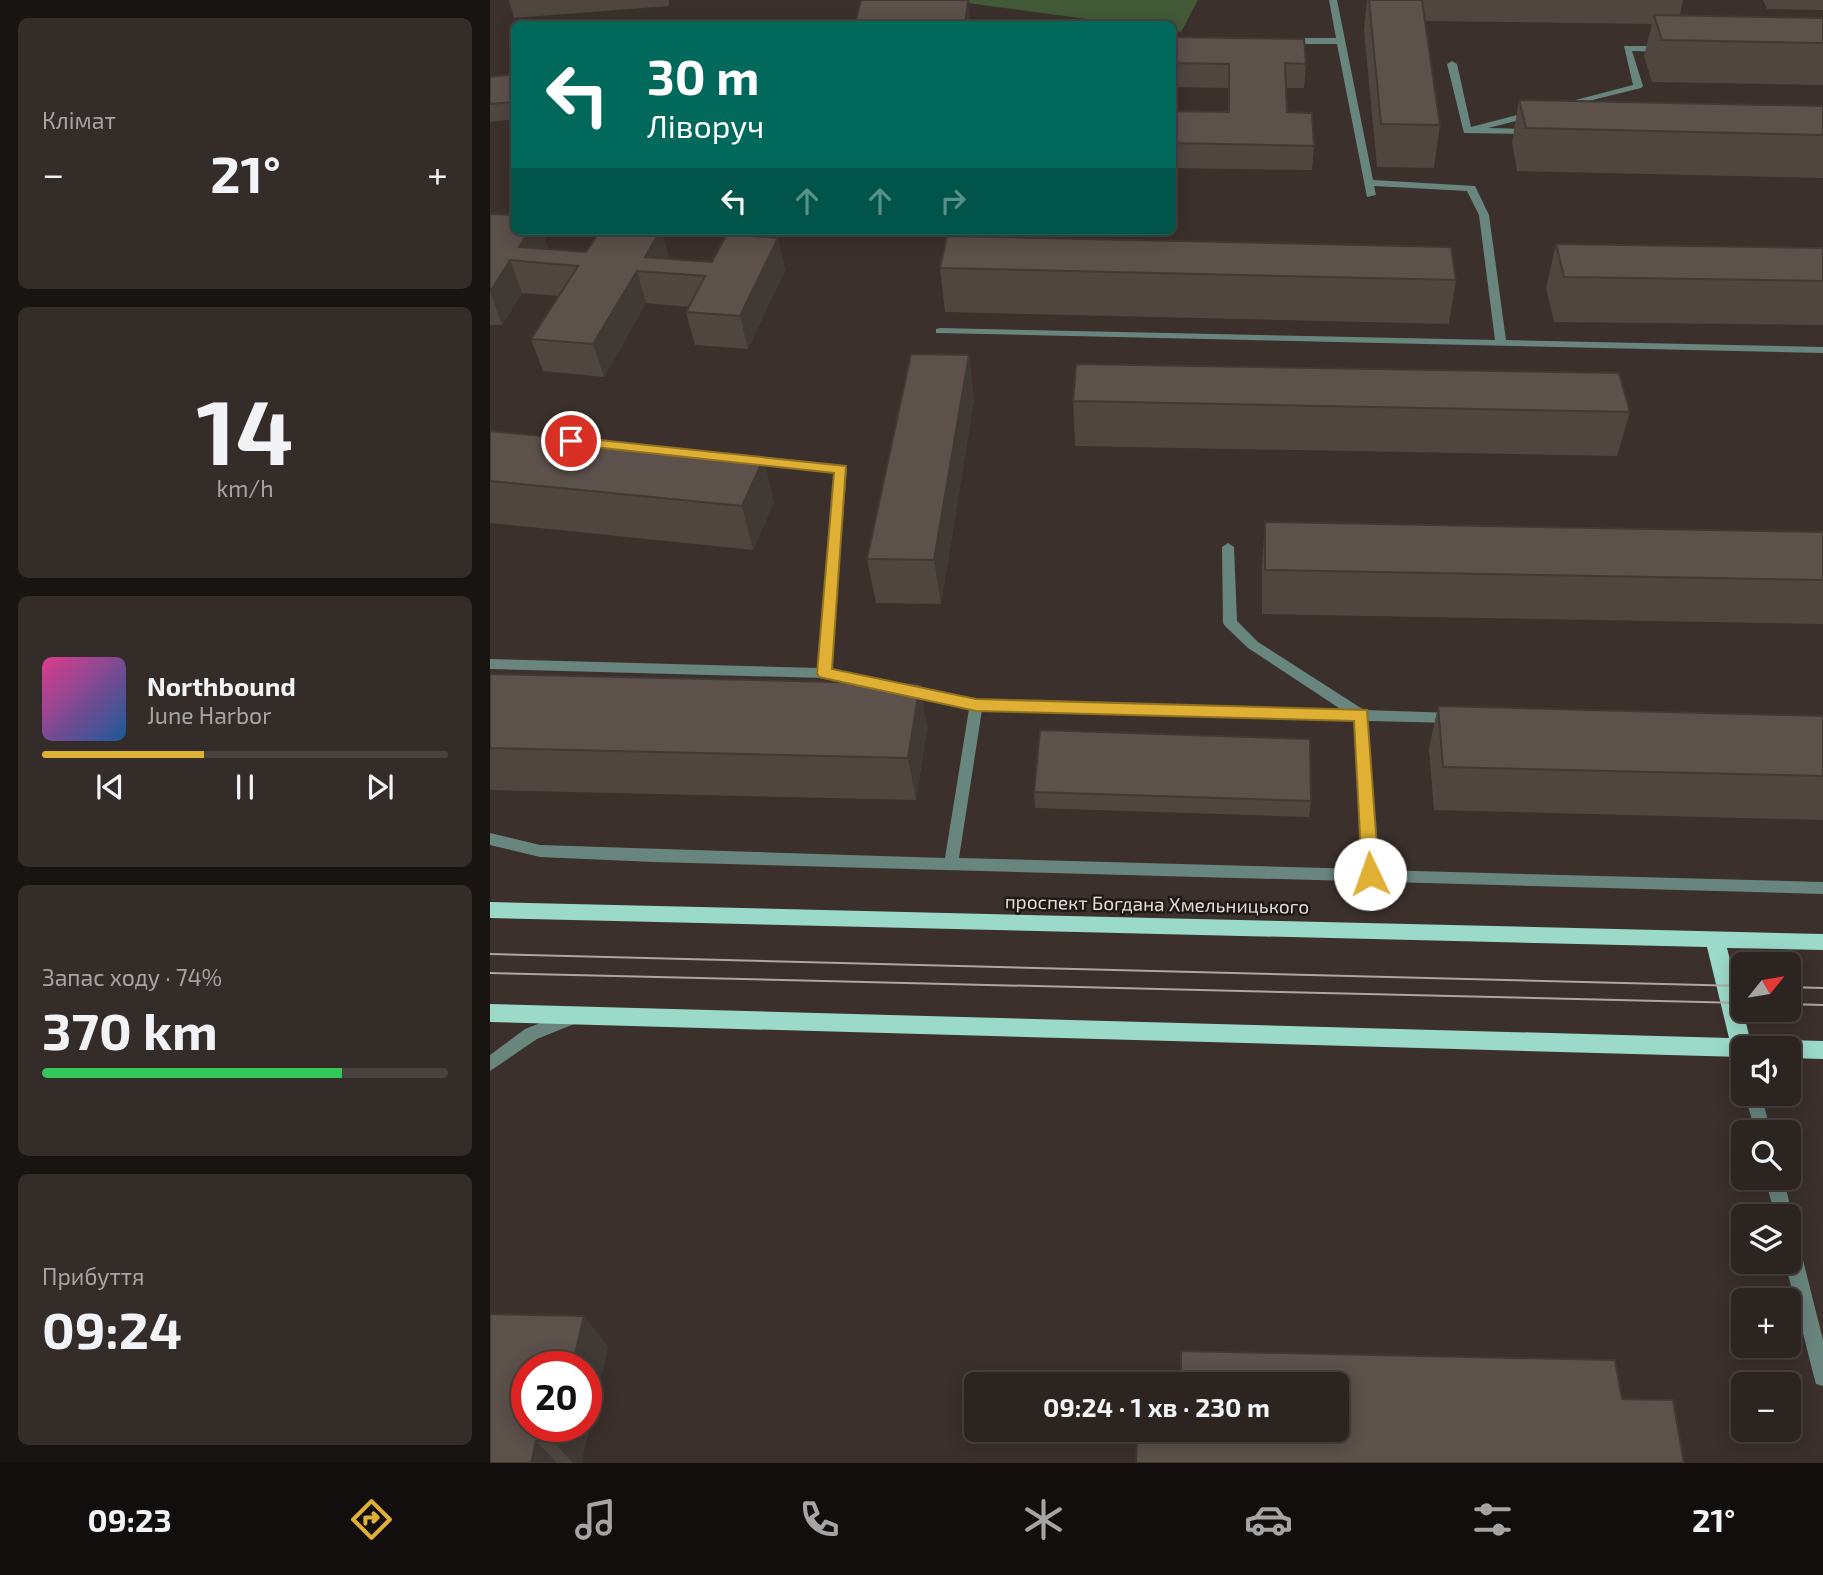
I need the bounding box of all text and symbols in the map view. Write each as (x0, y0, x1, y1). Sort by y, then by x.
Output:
text: 30 m (647, 46, 759, 105)
icon: left (532, 49, 623, 140)
text: Клімат (42, 106, 116, 134)
text: Ліворуч (647, 106, 764, 144)
text: 21° (210, 141, 281, 203)
text: − (42, 150, 64, 196)
text: + (427, 150, 448, 196)
icon: left (715, 182, 753, 220)
icon: ahead (788, 182, 826, 220)
icon: ahead (861, 182, 899, 220)
icon: right (934, 182, 972, 220)
text: 14 (196, 374, 294, 483)
pin (541, 411, 601, 471)
icon: arrive (552, 422, 590, 460)
text: km/h (216, 474, 274, 502)
text: Northbound (147, 670, 296, 701)
text: June Harbor (147, 701, 271, 729)
icon: previous (91, 768, 129, 806)
icon: pause (226, 768, 264, 806)
icon: next (361, 768, 399, 806)
position arrow (1333, 837, 1407, 911)
street label: проспект Богдана Хмельницького (1005, 889, 1309, 918)
north arrow (1731, 952, 1801, 1022)
map controls (1731, 952, 1801, 1442)
text: Запас ходу · 74% (42, 963, 222, 991)
text: 370 km (42, 998, 218, 1060)
button: sound (1731, 1036, 1801, 1106)
button: search (1731, 1120, 1801, 1190)
button: layers (1731, 1204, 1801, 1274)
text: Прибуття (42, 1262, 145, 1290)
button: + (1731, 1288, 1801, 1358)
text: 09:24 (42, 1297, 182, 1359)
speed limit sign: 20 (511, 1351, 602, 1442)
button: − (1731, 1372, 1801, 1442)
text: 09:24 · 1 хв · 230 m (1043, 1391, 1270, 1422)
icon: directions (347, 1495, 396, 1544)
icon: music (571, 1495, 620, 1544)
icon: phone (795, 1495, 844, 1544)
icon: climate (1019, 1495, 1068, 1544)
icon: car (1244, 1495, 1293, 1544)
icon: filters (1468, 1495, 1517, 1544)
text: 09:23 (88, 1500, 172, 1538)
text: 21° (1692, 1500, 1735, 1538)

